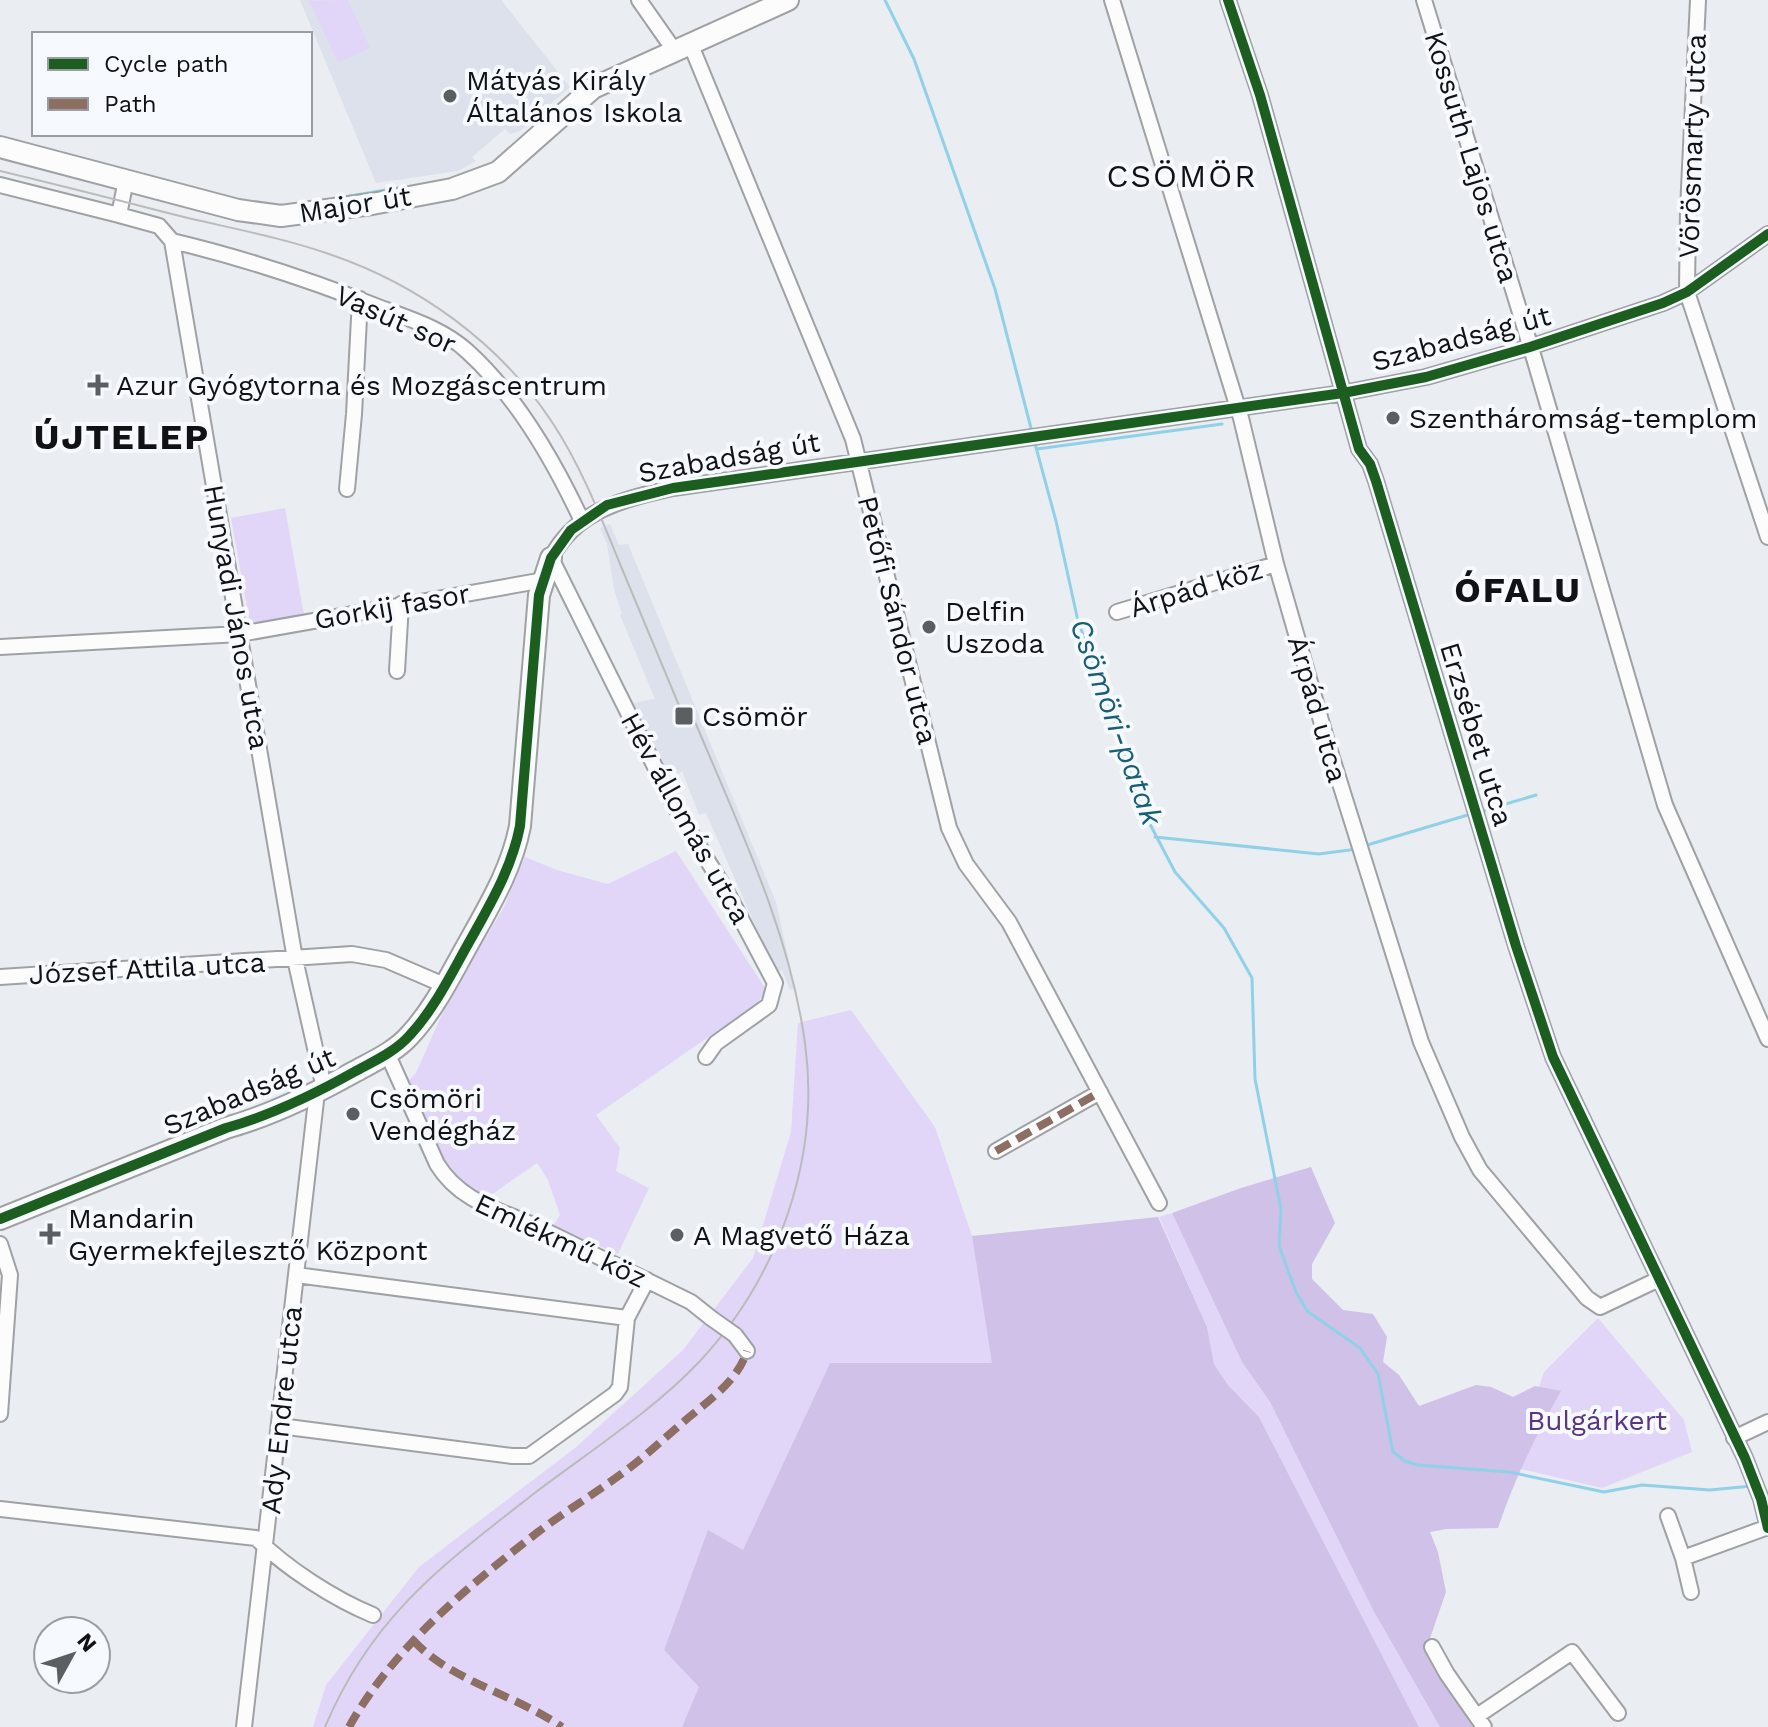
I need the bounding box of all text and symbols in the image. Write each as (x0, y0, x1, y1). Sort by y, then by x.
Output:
street label: Kossuth Lajos utca (1418, 27, 1526, 287)
legend (32, 32, 312, 136)
street label: Vörösmarty utca (1672, 33, 1713, 259)
text: Cycle path (104, 50, 229, 78)
place label: Mátyás Király Általános Iskola (466, 64, 682, 129)
marker: Mátyás Király Általános Iskola (441, 87, 459, 105)
text: Path (104, 90, 157, 118)
district label: CSÖMÖR (1107, 157, 1257, 195)
street label: Major út (297, 179, 414, 230)
street label: Vasút sor (330, 278, 461, 361)
street label: Szabadság út (1368, 299, 1554, 378)
place label: Azur Gyógytorna és Mozgáscentrum (116, 369, 607, 402)
marker: Azur Gyógytorna és Mozgáscentrum (87, 374, 109, 396)
place label: Szentháromság-templom (1409, 402, 1757, 435)
marker: Szentháromság-templom (1384, 409, 1402, 427)
district label: ÚJTELEP (34, 416, 210, 458)
street label: Szabadság út (636, 425, 823, 490)
street label: Hunyadi János utca (197, 482, 276, 752)
street label: Petőfi Sándor utca (851, 492, 944, 748)
street label: Árpád köz (1126, 553, 1267, 624)
district label: ÓFALU (1454, 569, 1582, 611)
street label: Gorkij fasor (312, 577, 472, 636)
place label: Delfin Uszoda (945, 595, 1044, 660)
water label: Csömöri-patak (1063, 614, 1171, 831)
marker: Delfin Uszoda (920, 618, 938, 636)
street label: Árpád utca (1281, 632, 1354, 786)
street label: Erzsébet utca (1433, 638, 1520, 830)
place label: Csömör (702, 700, 808, 733)
marker: Csömör (673, 705, 695, 727)
street label: Hév állomás utca (614, 707, 757, 930)
street label: József Attila utca (28, 946, 266, 991)
street label: Szabadság út (158, 1040, 340, 1143)
place label: Csömöri Vendégház (369, 1082, 516, 1147)
marker: Csömöri Vendégház (344, 1105, 362, 1123)
street label: Emlékmű köz (470, 1186, 652, 1295)
place label: Mandarin Gyermekfejlesztő Központ (68, 1202, 428, 1267)
place label: A Magvető Háza (693, 1219, 910, 1252)
marker: Mandarin Gyermekfejlesztő Központ (39, 1223, 61, 1245)
marker: A Magvető Háza (668, 1226, 686, 1244)
street label: Ady Endre utca (254, 1304, 309, 1516)
park label: Bulgárkert (1527, 1404, 1667, 1437)
north arrow (32, 1615, 112, 1695)
text: N (72, 1628, 102, 1657)

